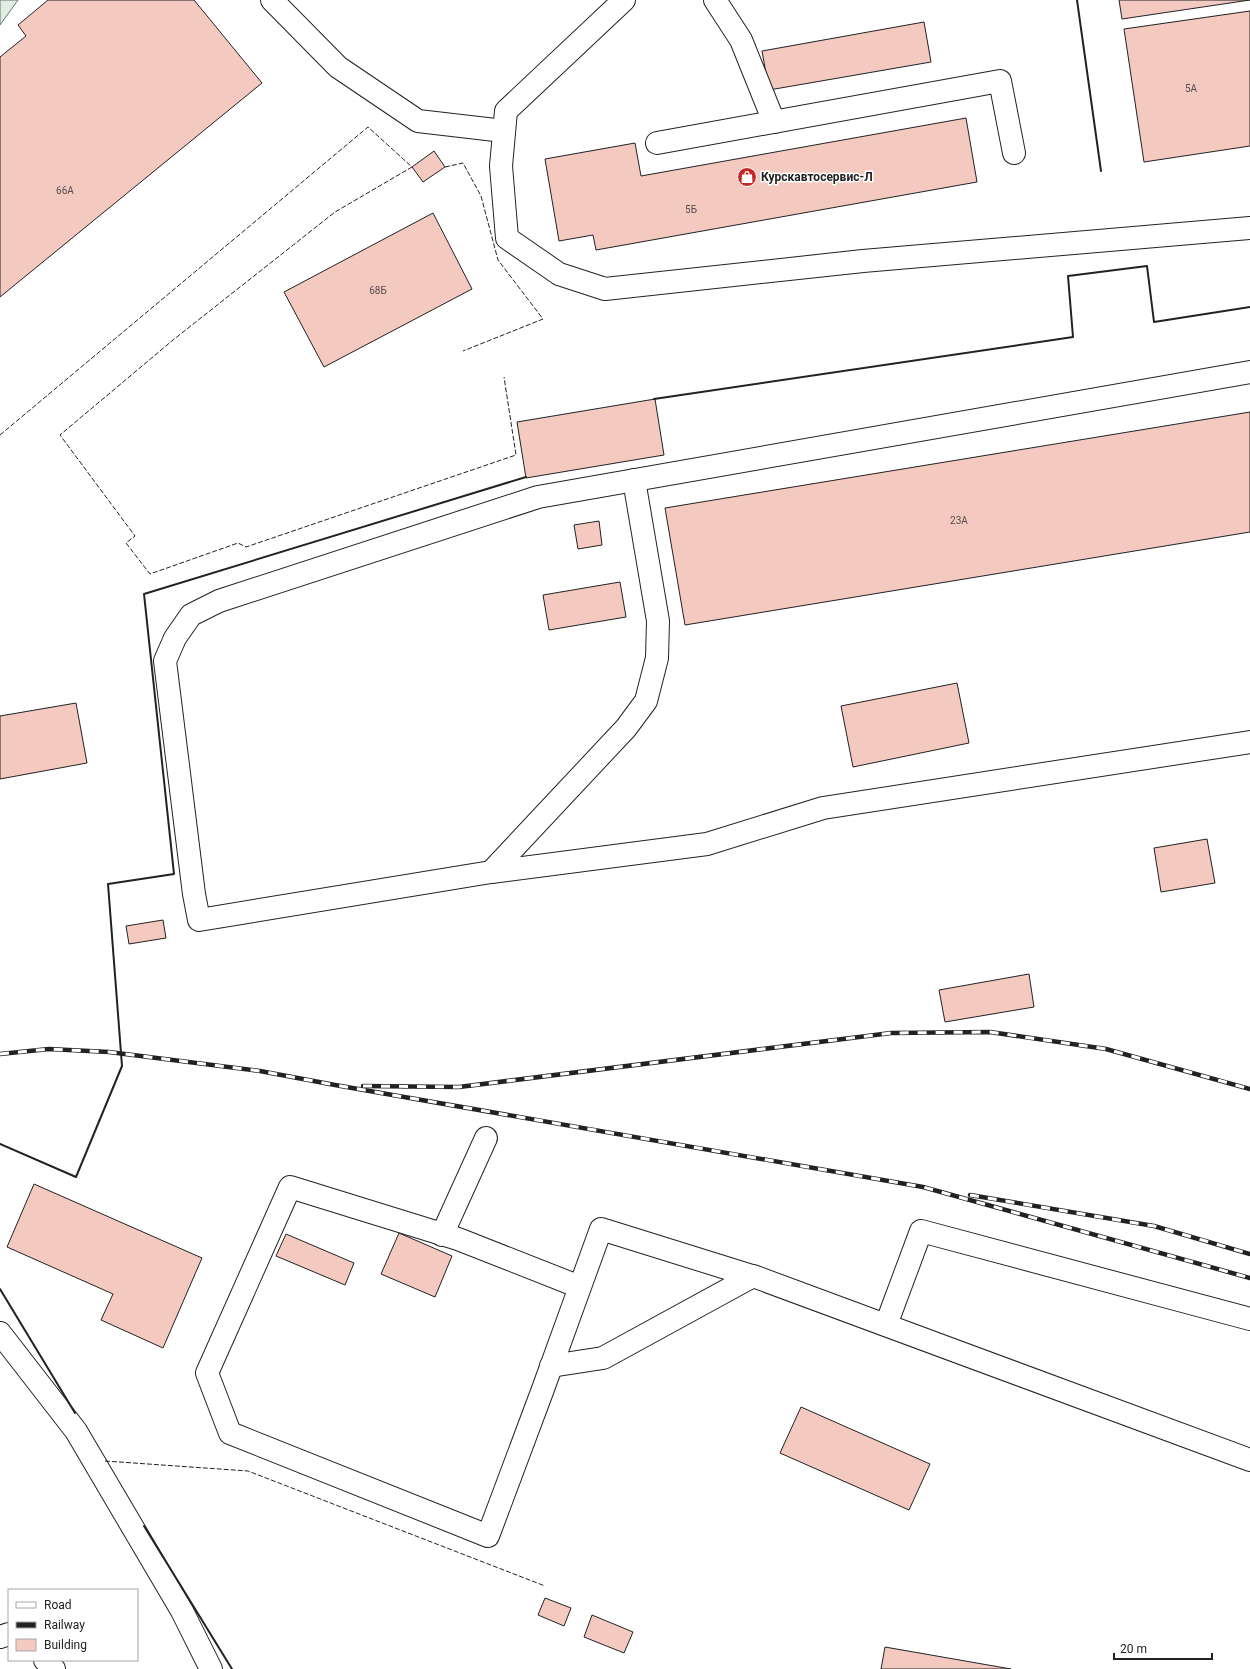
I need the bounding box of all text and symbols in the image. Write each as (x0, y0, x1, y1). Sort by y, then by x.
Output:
house number: 5А (1185, 83, 1198, 94)
shop icon: Курскавтосервис-Л (736, 166, 758, 188)
place label: Курскавтосервис-Л (761, 170, 873, 184)
house number: 66А (56, 185, 74, 196)
house number: 5Б (685, 204, 697, 215)
house number: 68Б (369, 285, 387, 296)
house number: 23А (950, 515, 968, 526)
legend (8, 1589, 138, 1661)
text: Road (44, 1598, 72, 1612)
text: Railway (44, 1618, 85, 1632)
scale bar (1114, 1635, 1212, 1661)
text: Building (44, 1638, 87, 1652)
text: 20 m (1120, 1642, 1147, 1656)

